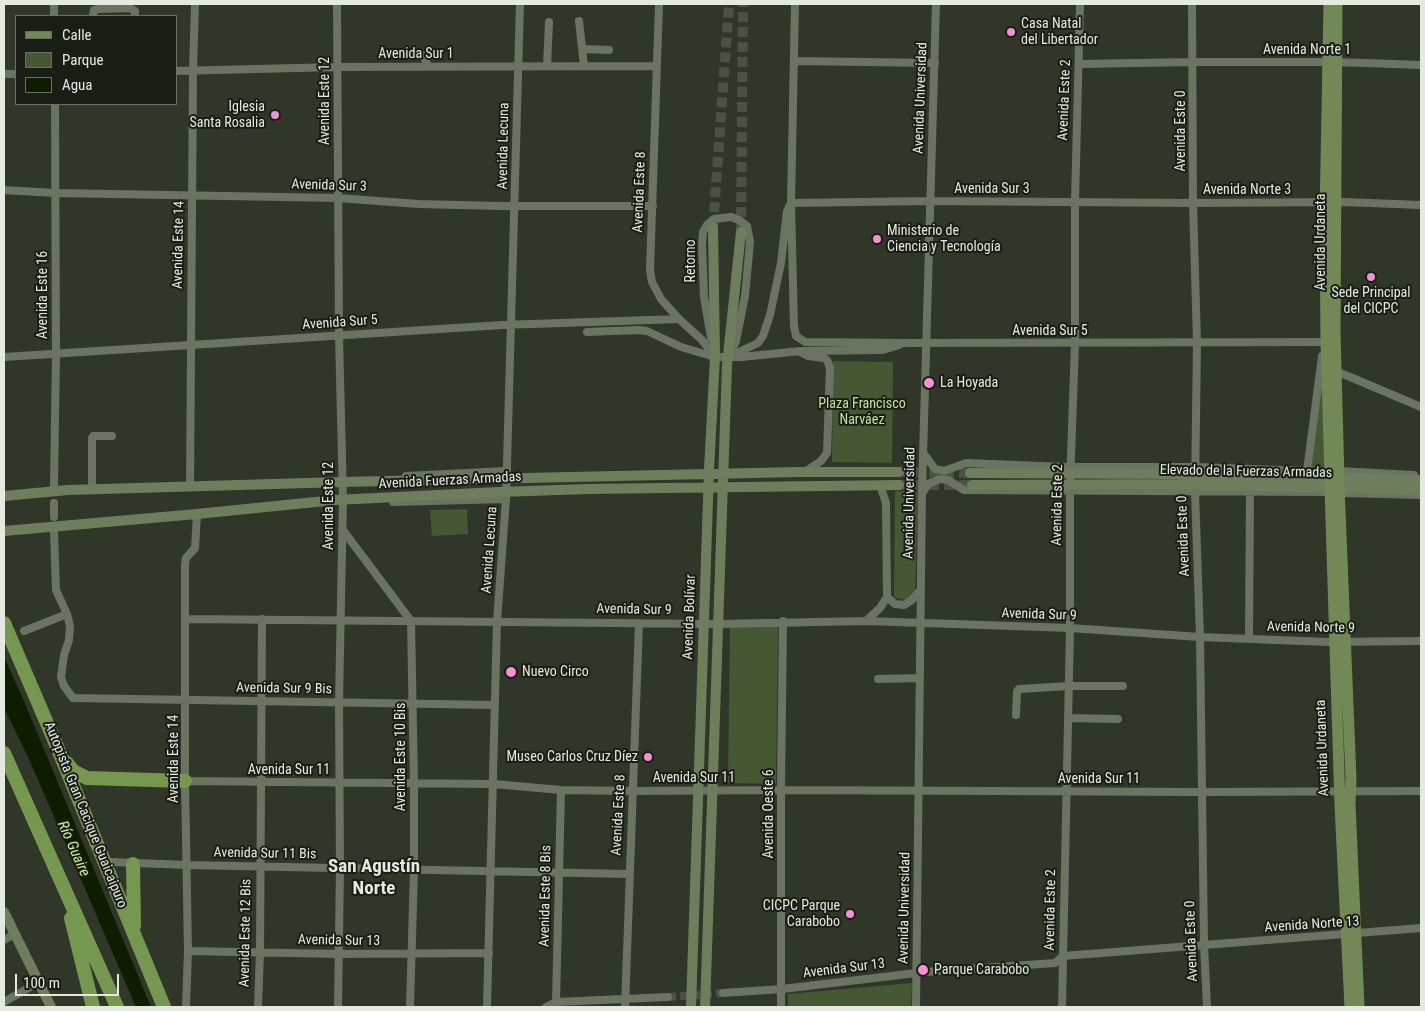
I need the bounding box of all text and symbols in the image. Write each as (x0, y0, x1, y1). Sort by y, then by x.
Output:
legend (15, 15, 178, 105)
place label: Casa Natal del Libertador (1021, 16, 1098, 48)
text: Calle (62, 26, 92, 44)
marker: Casa Natal del Libertador (1005, 26, 1017, 38)
street label: Avenida Universidad (911, 42, 931, 154)
street label: Avenida Norte 1 (1263, 42, 1351, 58)
street label: Avenida Sur 1 (378, 46, 454, 62)
text: Parque (62, 51, 104, 69)
street label: Avenida Este 12 (317, 57, 333, 145)
street label: Avenida Este 2 (1055, 59, 1075, 141)
text: Agua (62, 76, 92, 94)
street label: Avenida Este 0 (1173, 90, 1189, 172)
place label: Iglesia Santa Rosalia (190, 99, 265, 132)
street label: Avenida Lecuna (495, 102, 513, 190)
marker: Iglesia Santa Rosalia (269, 109, 281, 121)
street label: Avenida Este 8 (630, 151, 650, 233)
street label: Avenida Sur 3 (291, 176, 367, 196)
street label: Avenida Sur 3 (954, 181, 1030, 197)
street label: Avenida Norte 3 (1203, 182, 1291, 198)
street label: Avenida Urdaneta (1313, 194, 1329, 290)
street label: Avenida Este 14 (170, 201, 188, 289)
place label: Ministerio de Ciencia y Tecnología (887, 223, 1001, 256)
marker: Ministerio de Ciencia y Tecnología (871, 233, 883, 245)
street label: Retorno (683, 239, 699, 283)
street label: Avenida Este 16 (35, 251, 51, 339)
marker: Sede Principal del CICPC (1365, 271, 1377, 283)
place label: Sede Principal del CICPC (1331, 285, 1411, 318)
street label: Avenida Sur 5 (302, 312, 378, 334)
street label: Avenida Sur 5 (1012, 323, 1088, 339)
place label: La Hoyada (940, 375, 998, 391)
marker: La Hoyada (922, 376, 936, 390)
park label: Plaza Francisco Narváez (818, 396, 906, 428)
street label: Avenida Universidad (901, 447, 919, 559)
street label: Avenida Este 12 (321, 462, 337, 550)
street label: Elevado de la Fuerzas Armadas (1160, 462, 1332, 482)
street label: Avenida Este 2 (1049, 464, 1067, 546)
street label: Avenida Fuerzas Armadas (378, 469, 522, 493)
street label: Avenida Este 0 (1174, 495, 1194, 577)
street label: Avenida Lecuna (479, 506, 501, 594)
street label: Avenida Bolívar (680, 574, 700, 660)
street label: Avenida Sur 9 (596, 601, 672, 619)
street label: Avenida Sur 9 (1001, 605, 1077, 625)
street label: Avenida Norte 9 (1267, 619, 1355, 637)
place label: Nuevo Circo (522, 664, 589, 680)
marker: Nuevo Circo (504, 665, 518, 679)
street label: Avenida Sur 9 Bis (236, 680, 332, 698)
street label: Avenida Urdaneta (1313, 699, 1333, 797)
street label: Avenida Este 10 Bis (393, 703, 409, 811)
street label: Avenida Este 14 (166, 715, 182, 803)
street label: Autopista Gran Cacique Guaicaipuro (40, 719, 130, 911)
place label: Museo Carlos Cruz Díez (506, 749, 638, 765)
marker: Museo Carlos Cruz Díez (642, 751, 654, 763)
street label: Avenida Sur 11 (248, 762, 330, 778)
street label: Avenida Oeste 6 (761, 769, 777, 859)
street label: Avenida Sur 11 (653, 770, 735, 786)
street label: Avenida Sur 11 (1058, 771, 1140, 787)
street label: Avenida Este 8 (608, 774, 630, 856)
water label: Río Guaire (53, 818, 93, 880)
street label: Avenida Sur 11 Bis (213, 845, 317, 863)
street label: Avenida Este 8 Bis (537, 845, 555, 947)
street label: Avenida Universidad (896, 852, 914, 964)
district label: San Agustín Norte (328, 856, 420, 900)
street label: Avenida Este 2 (1042, 869, 1060, 951)
street label: Avenida Este 12 Bis (237, 879, 255, 987)
place label: CICPC Parque Carabobo (763, 898, 840, 930)
street label: Avenida Este 0 (1182, 900, 1202, 982)
marker: CICPC Parque Carabobo (844, 908, 856, 920)
street label: Avenida Norte 13 (1264, 913, 1360, 937)
street label: Avenida Sur 13 (298, 932, 380, 950)
street label: Avenida Sur 13 (802, 956, 886, 982)
place label: Parque Carabobo (934, 962, 1029, 978)
marker: Parque Carabobo (916, 963, 930, 977)
scale bar (18, 964, 121, 996)
text: 100 m (23, 974, 60, 992)

